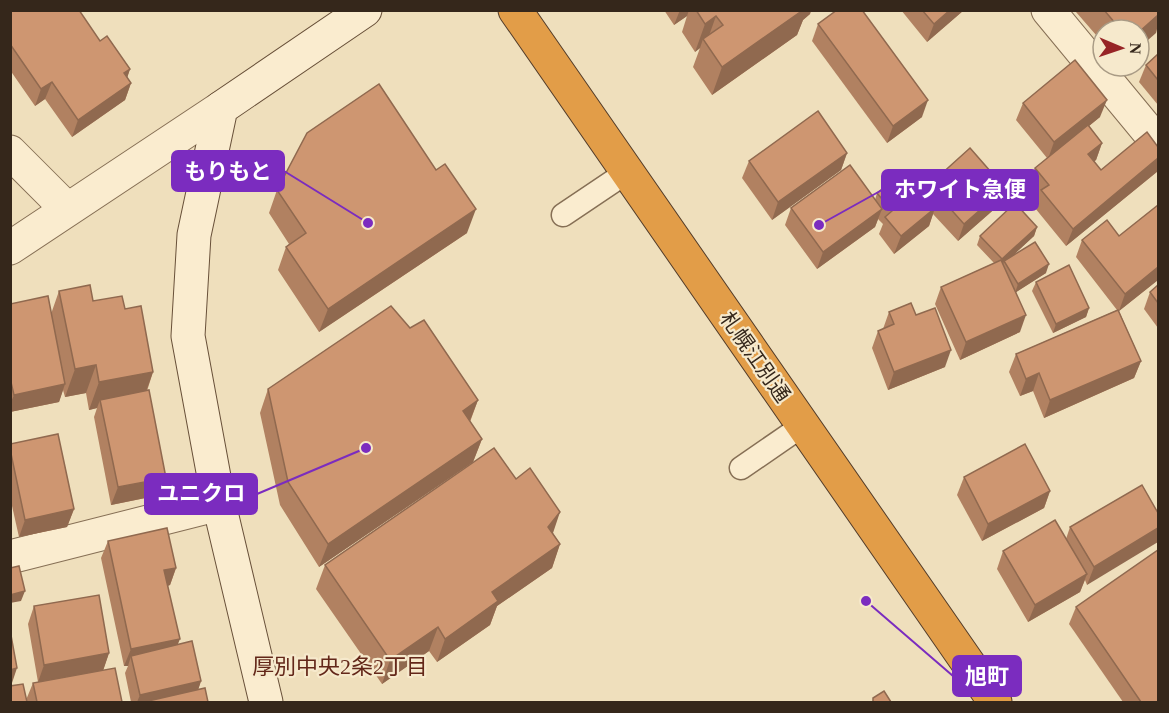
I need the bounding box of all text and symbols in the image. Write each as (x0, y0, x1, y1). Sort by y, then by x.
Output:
north arrow (1091, 18, 1151, 78)
text: N (1127, 42, 1144, 55)
callout: もりもと (172, 151, 284, 191)
text: もりもと (184, 159, 272, 184)
callout: ホワイト急便 (882, 170, 1038, 210)
text: ホワイト急便 (894, 177, 1026, 202)
street label: 札幌江別通 (715, 307, 795, 407)
callout: ユニクロ (145, 474, 257, 514)
text: ユニクロ (157, 481, 245, 506)
district label: 厚別中央2条2丁目 (252, 654, 428, 679)
callout: 旭町 (953, 656, 1021, 696)
text: 旭町 (965, 664, 1009, 689)

